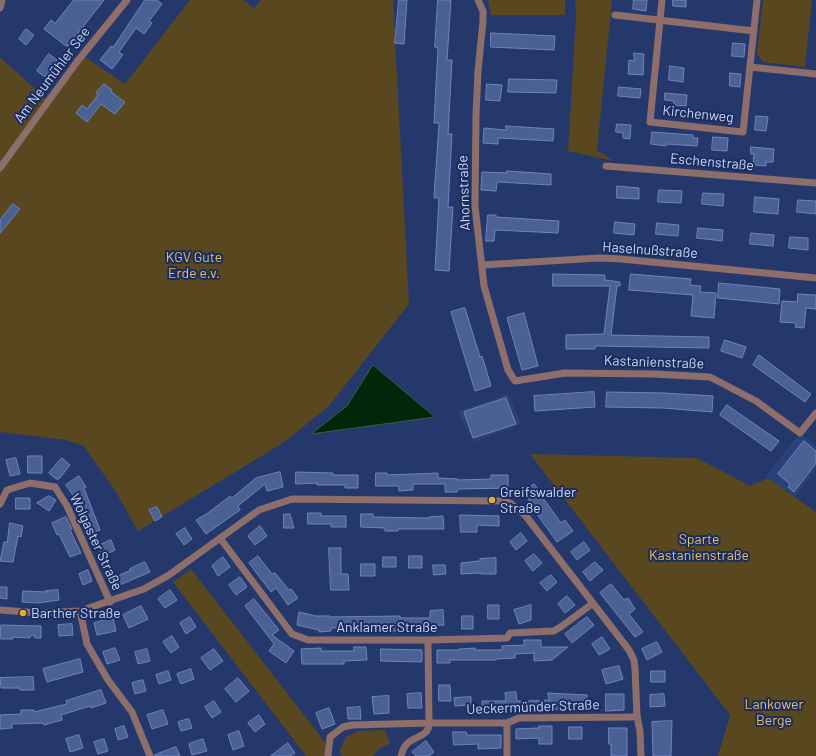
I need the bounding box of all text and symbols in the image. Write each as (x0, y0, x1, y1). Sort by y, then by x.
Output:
street label: Am Neumühler See (10, 24, 94, 126)
street label: Kirchenweg (662, 102, 734, 126)
street label: Eschenstraße (669, 150, 755, 174)
street label: Ahornstraße (454, 155, 474, 231)
street label: Haselnußstraße (602, 238, 698, 262)
park label: KGV Gute Erde e.v. (166, 249, 222, 282)
street label: Kastanienstraße (604, 352, 704, 372)
place label: Greifswalder Straße (500, 484, 576, 516)
street label: Wolgaster Straße (66, 491, 126, 593)
marker: Greifswalder Straße (487, 495, 497, 505)
park label: Sparte Kastanienstraße (649, 531, 749, 564)
place label: Barther Straße (31, 605, 121, 621)
marker: Barther Straße (18, 608, 28, 618)
street label: Anklamer Straße (336, 619, 438, 635)
street label: Ueckermünder Straße (466, 696, 600, 718)
park label: Lankower Berge (744, 696, 804, 728)

